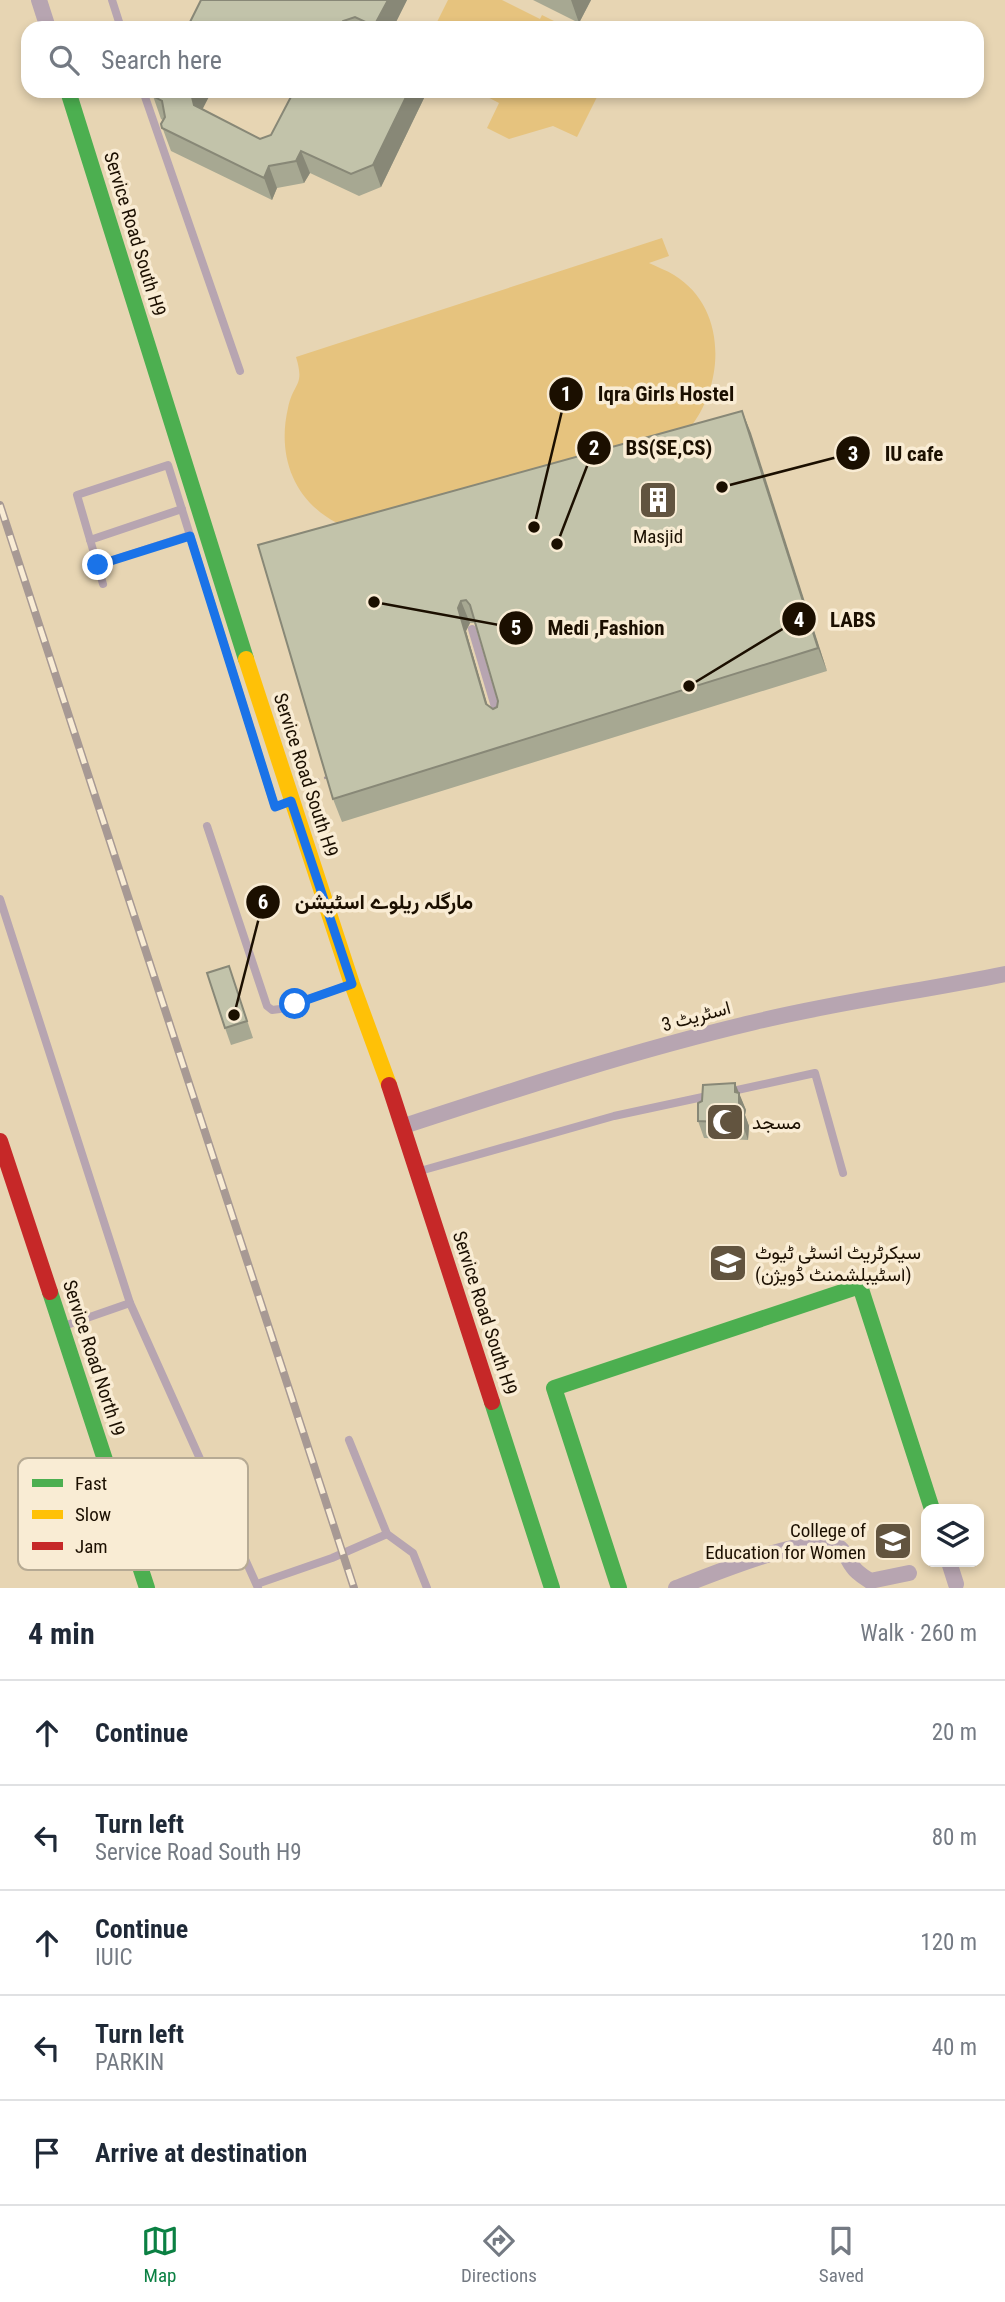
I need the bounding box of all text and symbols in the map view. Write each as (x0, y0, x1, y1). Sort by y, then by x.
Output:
search box (21, 21, 984, 98)
icon: search (45, 41, 83, 79)
text: Search here (101, 45, 222, 75)
street label: Service Road South H9 (99, 149, 171, 319)
callout: Iqra Girls Hostel (549, 373, 748, 415)
text: 1 (561, 382, 571, 406)
text: Iqra Girls Hostel (598, 382, 734, 406)
callout: BS(SE,CS) (576, 427, 726, 469)
callout: IU cafe (836, 432, 957, 474)
text: 2 (589, 436, 599, 460)
text: BS(SE,CS) (626, 436, 712, 460)
text: 3 (848, 442, 858, 466)
text: IU cafe (885, 442, 943, 466)
building icon: Masjid (637, 479, 679, 521)
place label: Masjid (633, 525, 683, 548)
route end (82, 549, 113, 580)
callout: LABS (781, 598, 890, 640)
callout: Medi ,Fashion (499, 607, 679, 649)
text: 4 (794, 608, 804, 632)
text: LABS (830, 608, 876, 632)
text: 5 (511, 616, 521, 640)
text: Medi ,Fashion (547, 616, 665, 640)
street label: Service Road South H9 (269, 690, 343, 860)
callout: مارگلہ ریلوے اسٹیشن (246, 881, 487, 923)
text: 6 (258, 890, 268, 914)
text: مارگلہ ریلوے اسٹیشن (295, 890, 473, 915)
route start (279, 988, 310, 1019)
street label: اسٹریٹ 3 (659, 996, 733, 1036)
mosque icon: مسجد (704, 1101, 746, 1143)
place label: مسجد (752, 1111, 801, 1134)
street label: Service Road South H9 (448, 1228, 522, 1398)
place label: سیکرٹریٹ انسٹی ٹیوٹ (اسٹیبلشمنٹ ڈویژن) (755, 1241, 921, 1286)
school or university icon: سیکرٹریٹ انسٹی ٹیوٹ (اسٹیبلشمنٹ ڈویژن) (707, 1242, 749, 1284)
street label: Service Road North I9 (58, 1277, 130, 1439)
legend (18, 1458, 248, 1570)
text: Fast (75, 1472, 107, 1495)
text: Slow (75, 1503, 111, 1526)
map controls (921, 1504, 984, 1567)
button: layers (921, 1504, 984, 1567)
place label: College of Education for Women (705, 1519, 866, 1564)
school or university icon: College of Education for Women (872, 1520, 914, 1562)
text: Jam (75, 1535, 108, 1558)
text: 4 min (28, 1616, 95, 1651)
text: Walk · 260 m (860, 1620, 977, 1647)
icon: ahead (28, 1714, 66, 1752)
text: Continue (95, 1718, 188, 1748)
text: 20 m (932, 1719, 977, 1746)
text: Turn left (95, 1809, 184, 1839)
icon: left (28, 1819, 66, 1857)
text: 80 m (932, 1824, 977, 1851)
text: Service Road South H9 (95, 1839, 302, 1866)
text: Continue (95, 1914, 188, 1944)
icon: ahead (28, 1924, 66, 1962)
text: 120 m (920, 1929, 977, 1956)
text: IUIC (95, 1944, 132, 1971)
text: Turn left (95, 2019, 184, 2049)
icon: left (28, 2029, 66, 2067)
text: 40 m (932, 2034, 977, 2061)
text: PARKIN (95, 2049, 164, 2076)
icon: arrive (28, 2134, 66, 2172)
text: Arrive at destination (95, 2138, 307, 2168)
tab: Map (141, 2222, 179, 2287)
tab: Directions (461, 2222, 537, 2287)
tab: Saved (819, 2222, 864, 2287)

